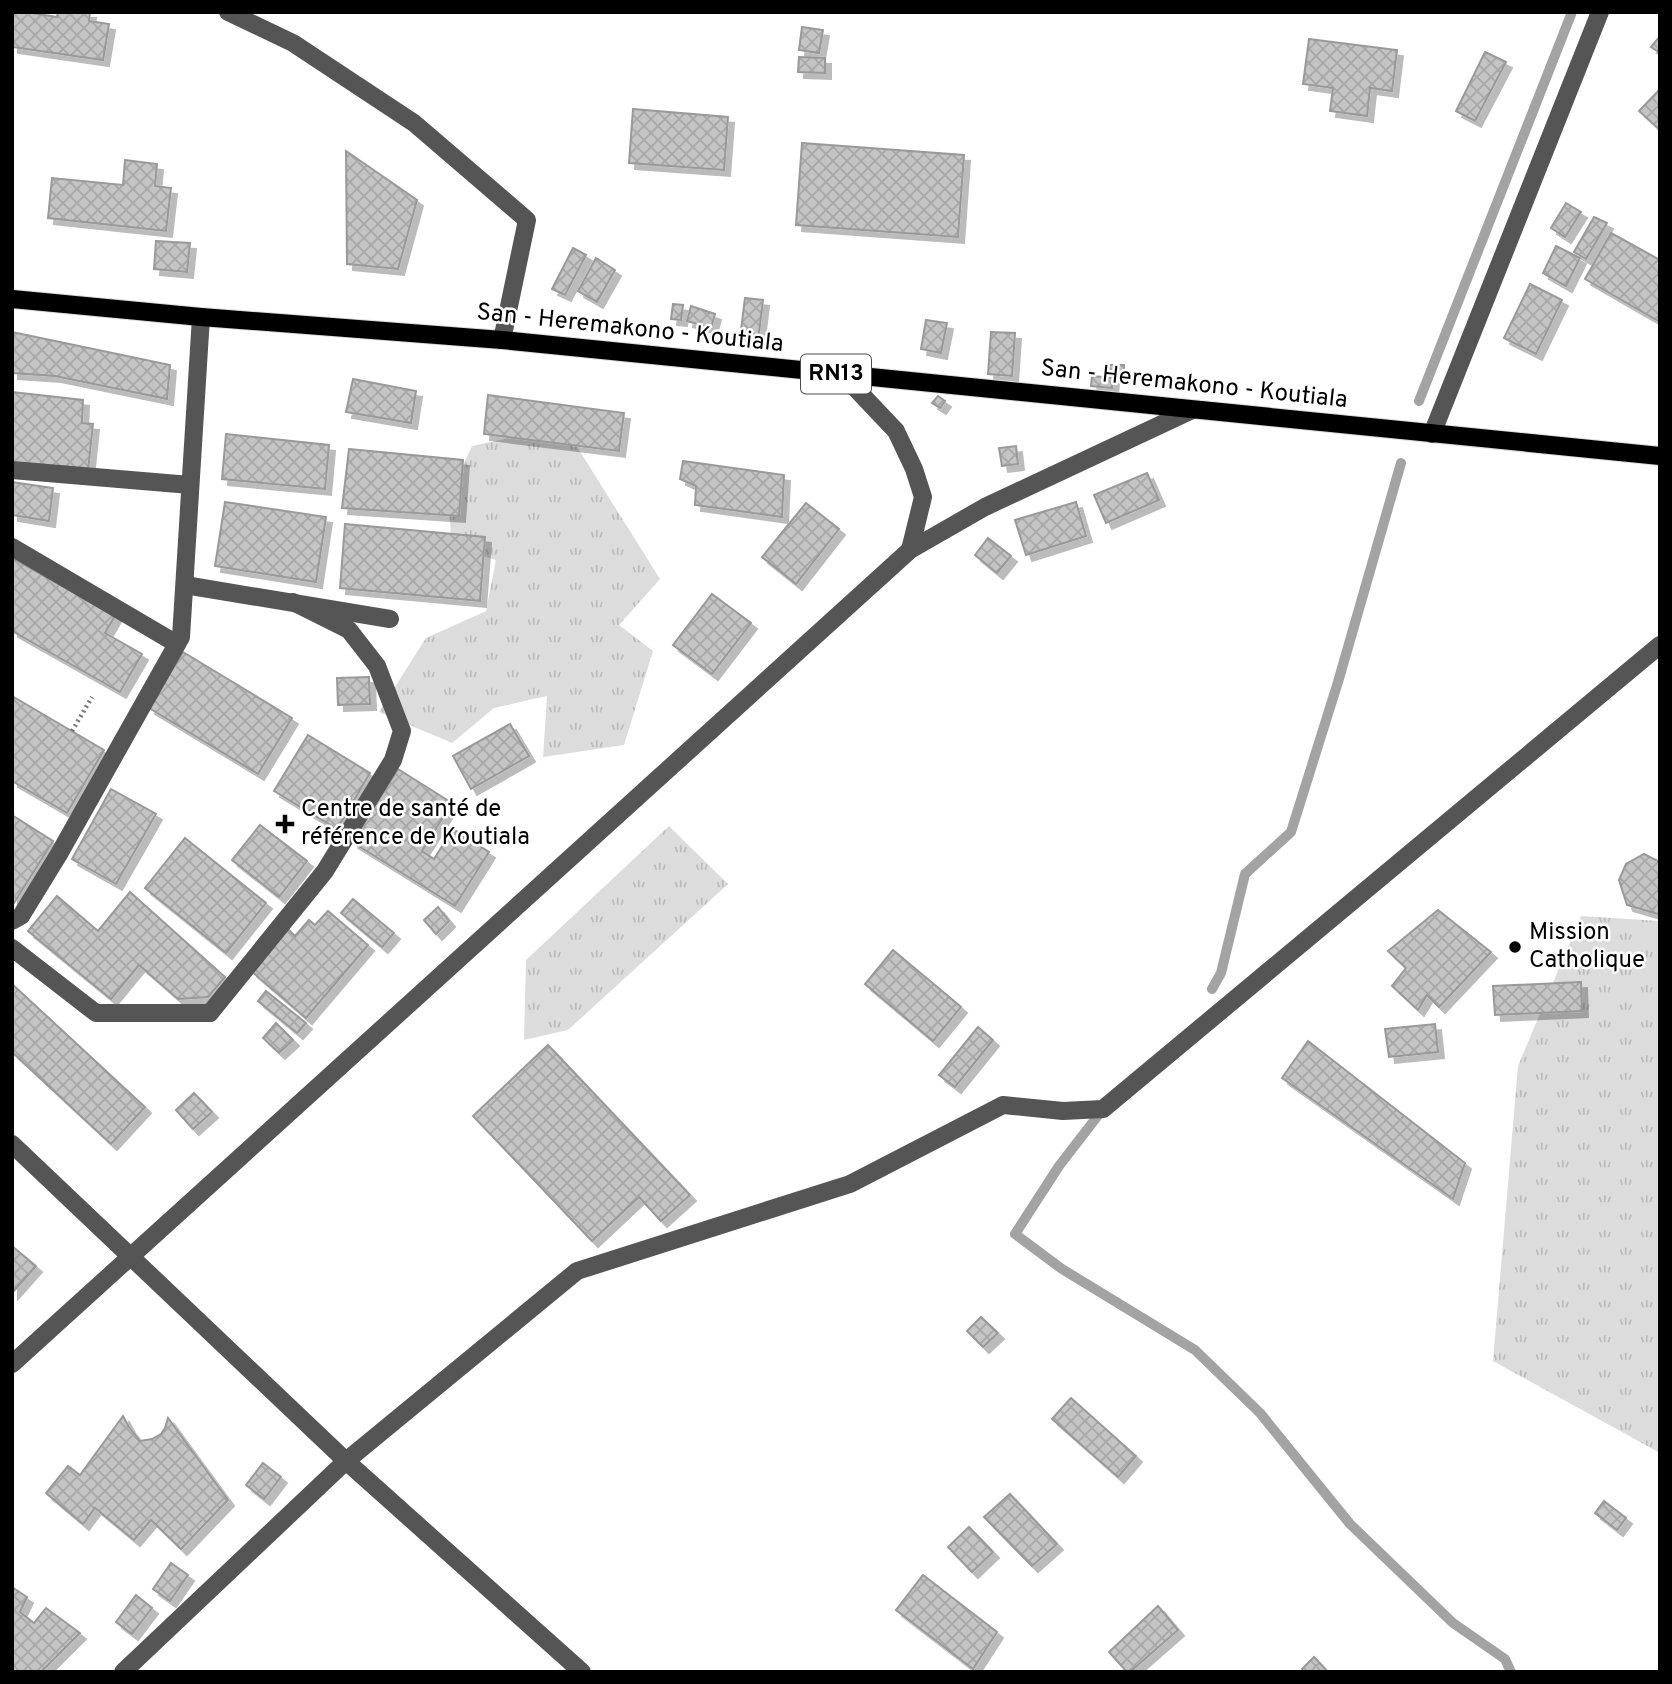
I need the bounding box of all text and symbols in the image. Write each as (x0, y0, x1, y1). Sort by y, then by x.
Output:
street label: San - Heremakono - Koutiala (475, 298, 785, 360)
road number: RN13 (801, 354, 871, 394)
street label: San - Heremakono - Koutiala (1039, 354, 1349, 416)
place label: Centre de santé de référence de Koutiala (301, 795, 530, 853)
marker: Centre de santé de référence de Koutiala (275, 814, 295, 834)
place label: Mission Catholique (1529, 918, 1645, 976)
marker: Mission Catholique (1507, 939, 1523, 955)

